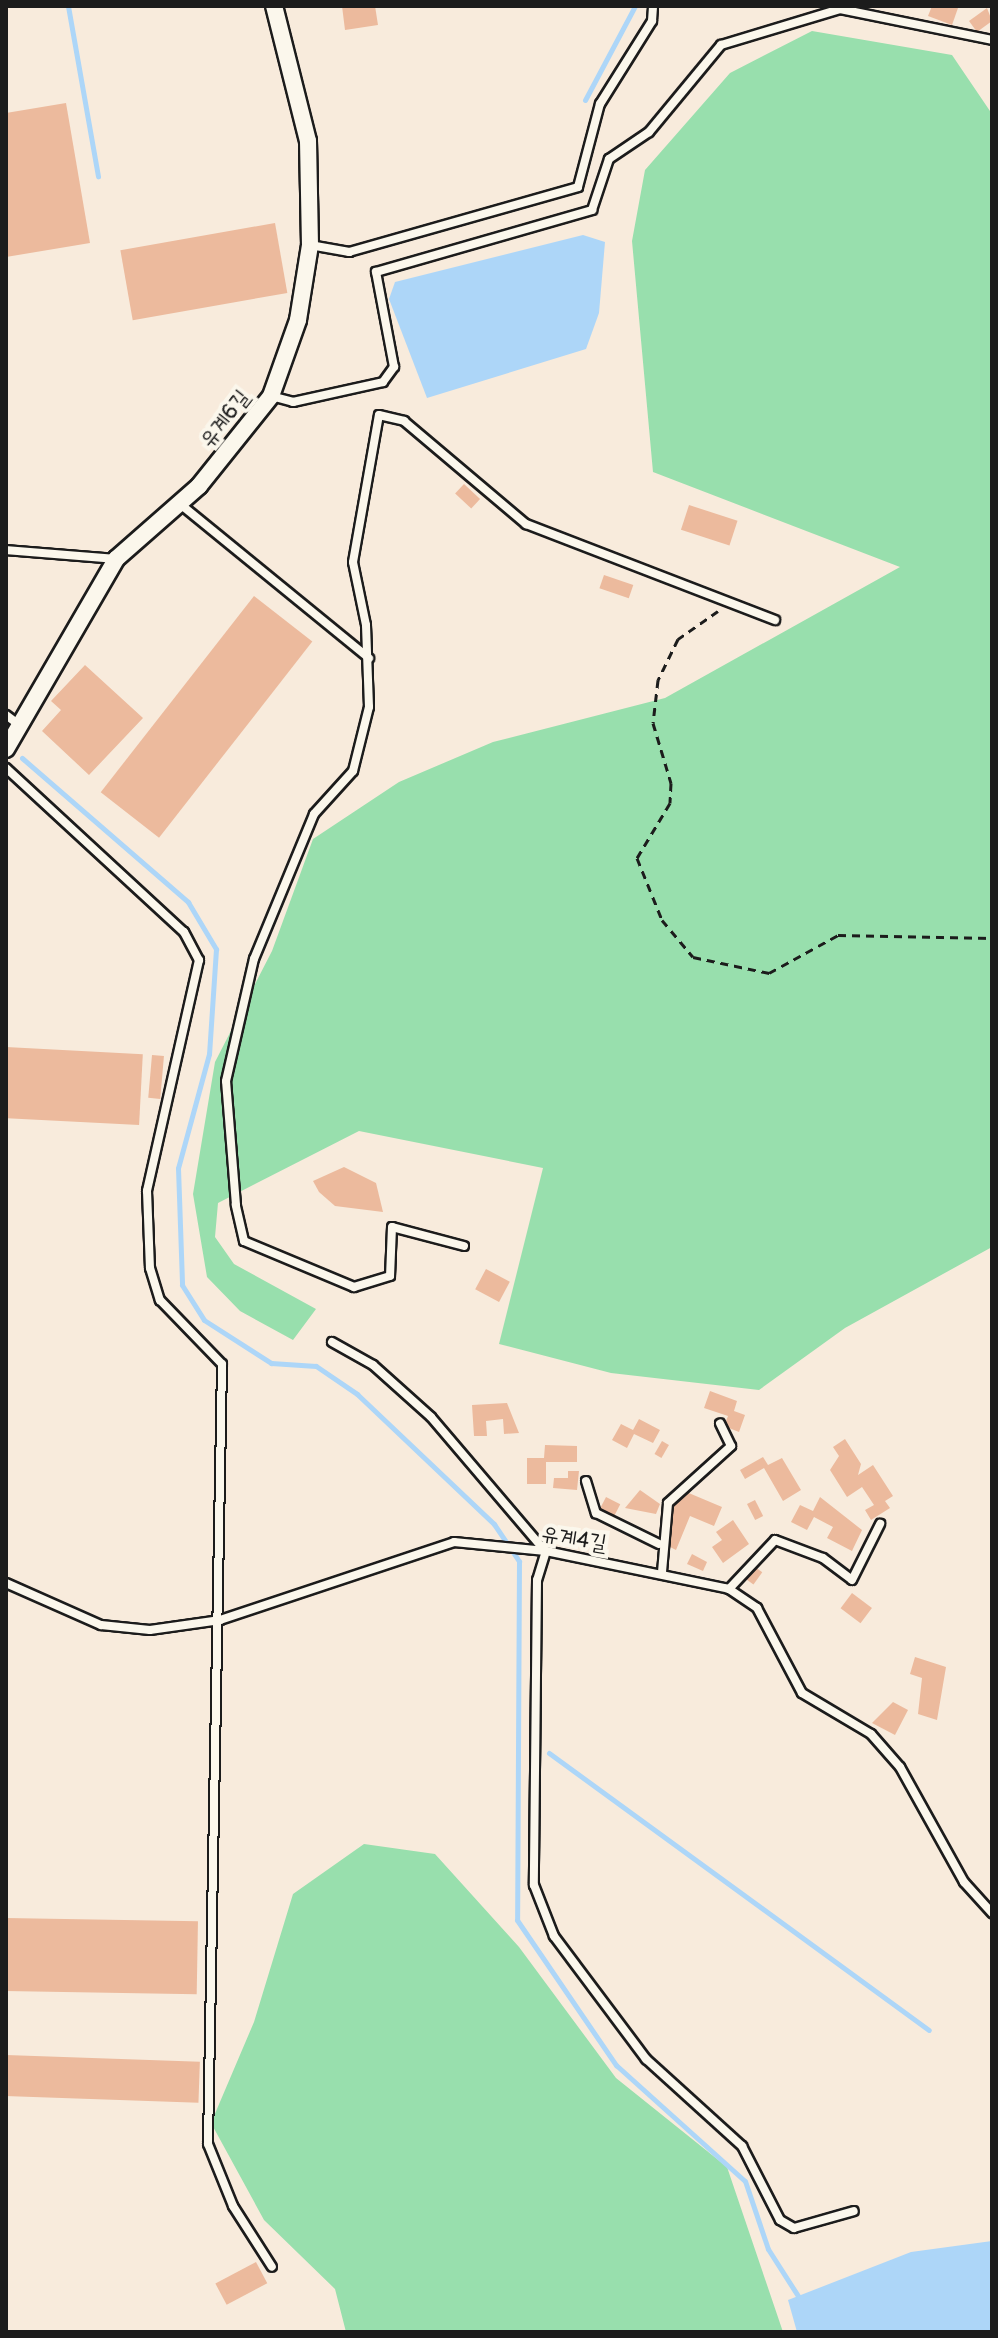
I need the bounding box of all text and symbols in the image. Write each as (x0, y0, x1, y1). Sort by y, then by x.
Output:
street label: 유계6길 (194, 385, 256, 453)
street label: 유계4길 (539, 1521, 609, 1557)

